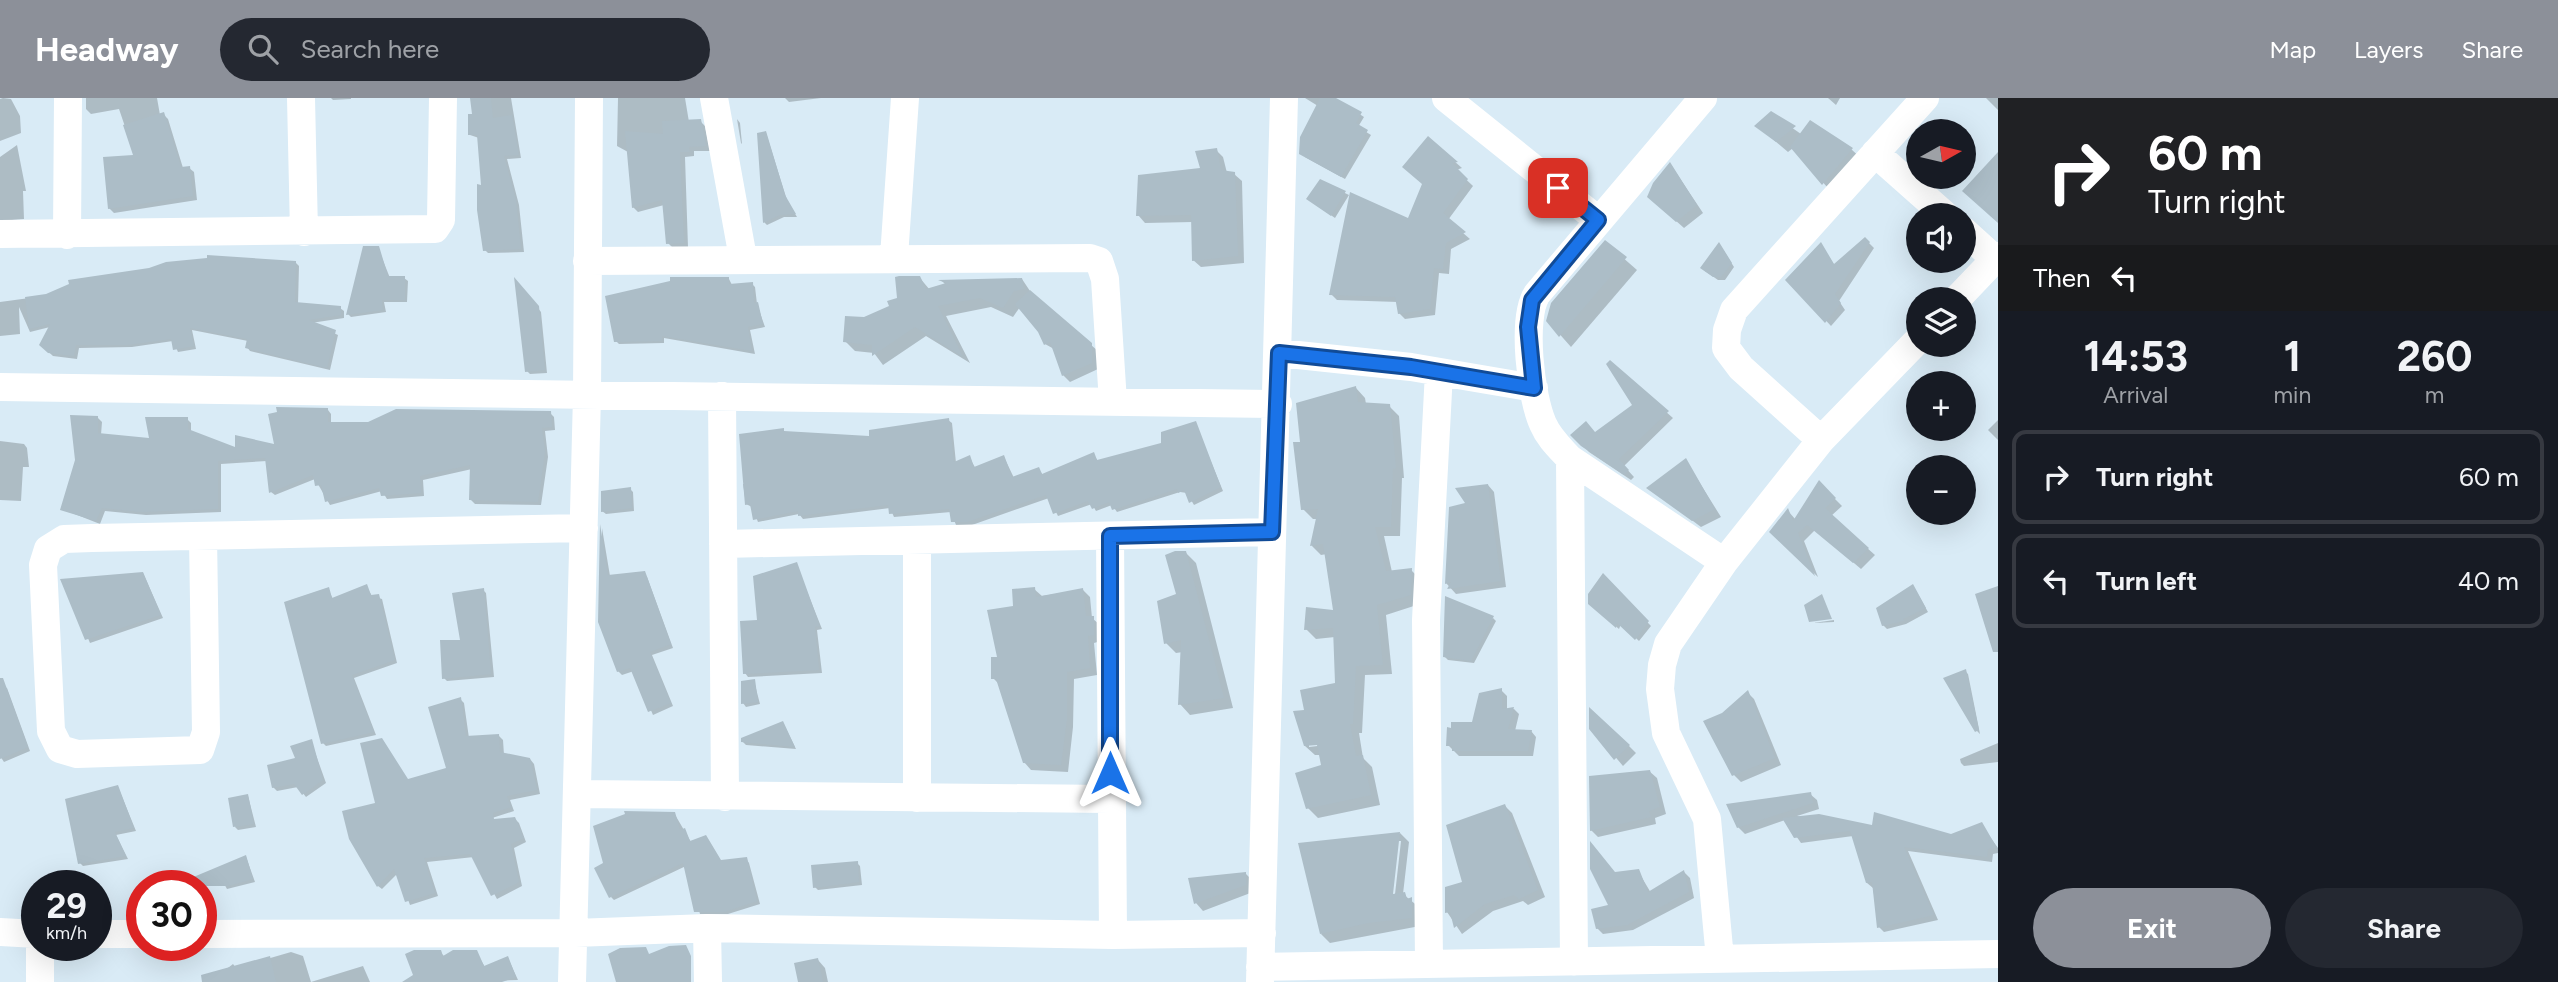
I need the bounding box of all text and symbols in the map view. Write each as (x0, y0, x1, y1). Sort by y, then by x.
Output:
search box (220, 18, 710, 81)
text: Headway (35, 30, 178, 69)
icon: search (244, 30, 282, 68)
text: Search here (300, 33, 439, 65)
text: Map (2269, 35, 2316, 64)
text: Layers (2354, 35, 2423, 64)
text: Share (2461, 35, 2523, 64)
north arrow (1906, 119, 1976, 189)
map controls (1906, 119, 1976, 525)
text: 60 m (2148, 123, 2263, 182)
icon: right (2033, 126, 2124, 217)
pin (1528, 158, 1588, 218)
icon: arrive (1539, 169, 1577, 207)
text: Turn right (2148, 183, 2286, 221)
button: sound (1906, 203, 1976, 273)
icon: left (2105, 259, 2143, 297)
text: Then (2033, 262, 2091, 294)
button: layers (1906, 287, 1976, 357)
text: 14:53 (2083, 331, 2188, 382)
text: 1 (2284, 331, 2301, 382)
text: 260 (2397, 331, 2473, 382)
button: + (1906, 371, 1976, 441)
text: Arrival (2103, 381, 2168, 409)
text: min (2274, 381, 2311, 409)
text: m (2425, 381, 2444, 409)
button: − (1906, 455, 1976, 525)
icon: right (2037, 458, 2075, 496)
text: Turn right (2096, 461, 2213, 493)
text: 60 m (2459, 461, 2519, 493)
icon: left (2037, 562, 2075, 600)
text: Turn left (2096, 565, 2197, 597)
text: 40 m (2458, 565, 2519, 597)
position arrow (1073, 736, 1147, 810)
speed limit sign: 30 (126, 870, 217, 961)
text: 29 (46, 885, 87, 927)
button: Exit (2033, 888, 2271, 968)
button: Share (2285, 888, 2523, 968)
text: km/h (46, 922, 87, 944)

